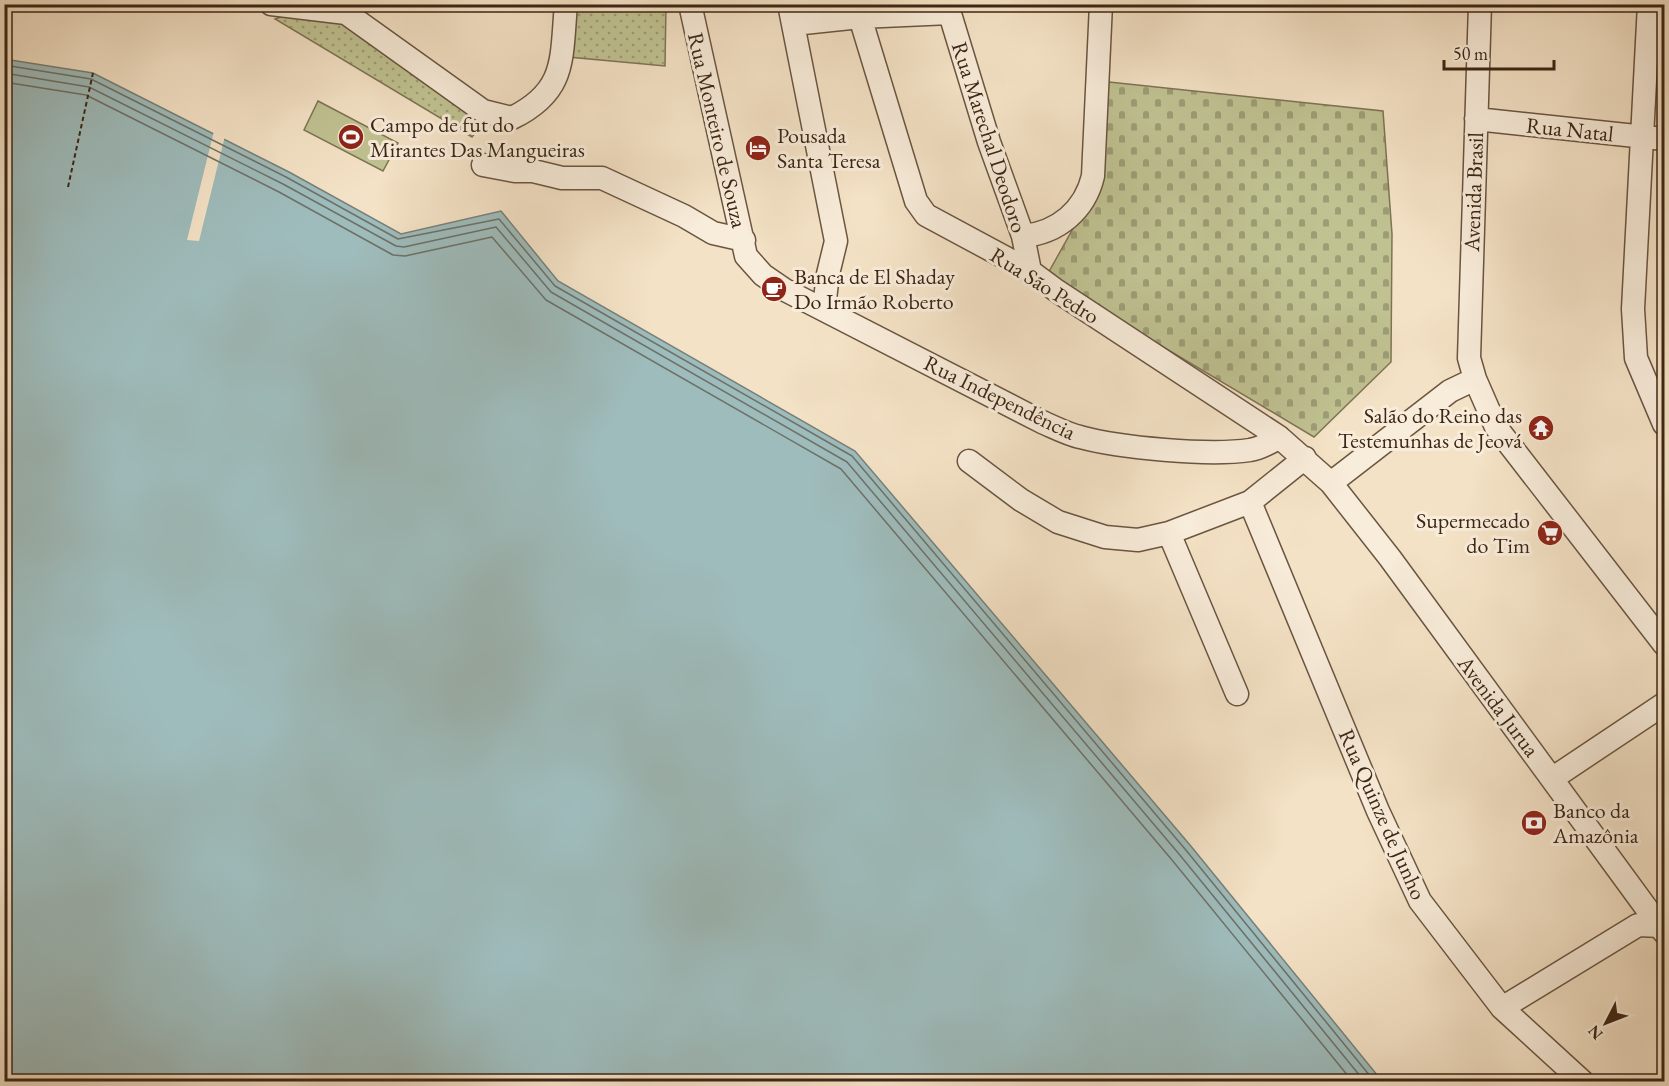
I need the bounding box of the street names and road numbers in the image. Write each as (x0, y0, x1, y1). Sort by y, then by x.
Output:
street label: Rua Monteiro de Souza (681, 30, 754, 231)
street label: Rua Marechal Deodoro (945, 38, 1034, 236)
street label: Rua Natal (1525, 110, 1615, 148)
street label: Avenida Brasil (1457, 132, 1490, 253)
street label: Rua São Pedro (985, 240, 1105, 331)
street label: Rua Independência (919, 348, 1081, 447)
street label: Avenida Jurua (1450, 649, 1546, 763)
street label: Rua Quinze de Junho (1332, 724, 1433, 904)

